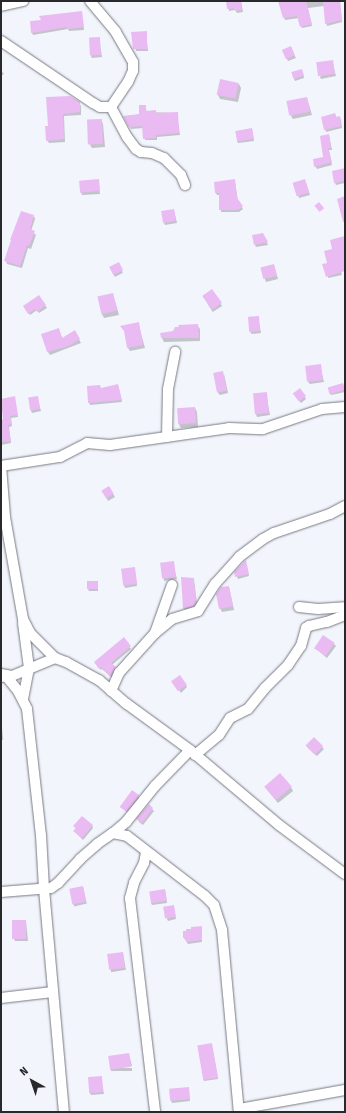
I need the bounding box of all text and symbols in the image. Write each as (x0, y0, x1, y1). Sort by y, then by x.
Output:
north arrow (12, 1061, 52, 1101)
text: N (17, 1064, 31, 1079)

